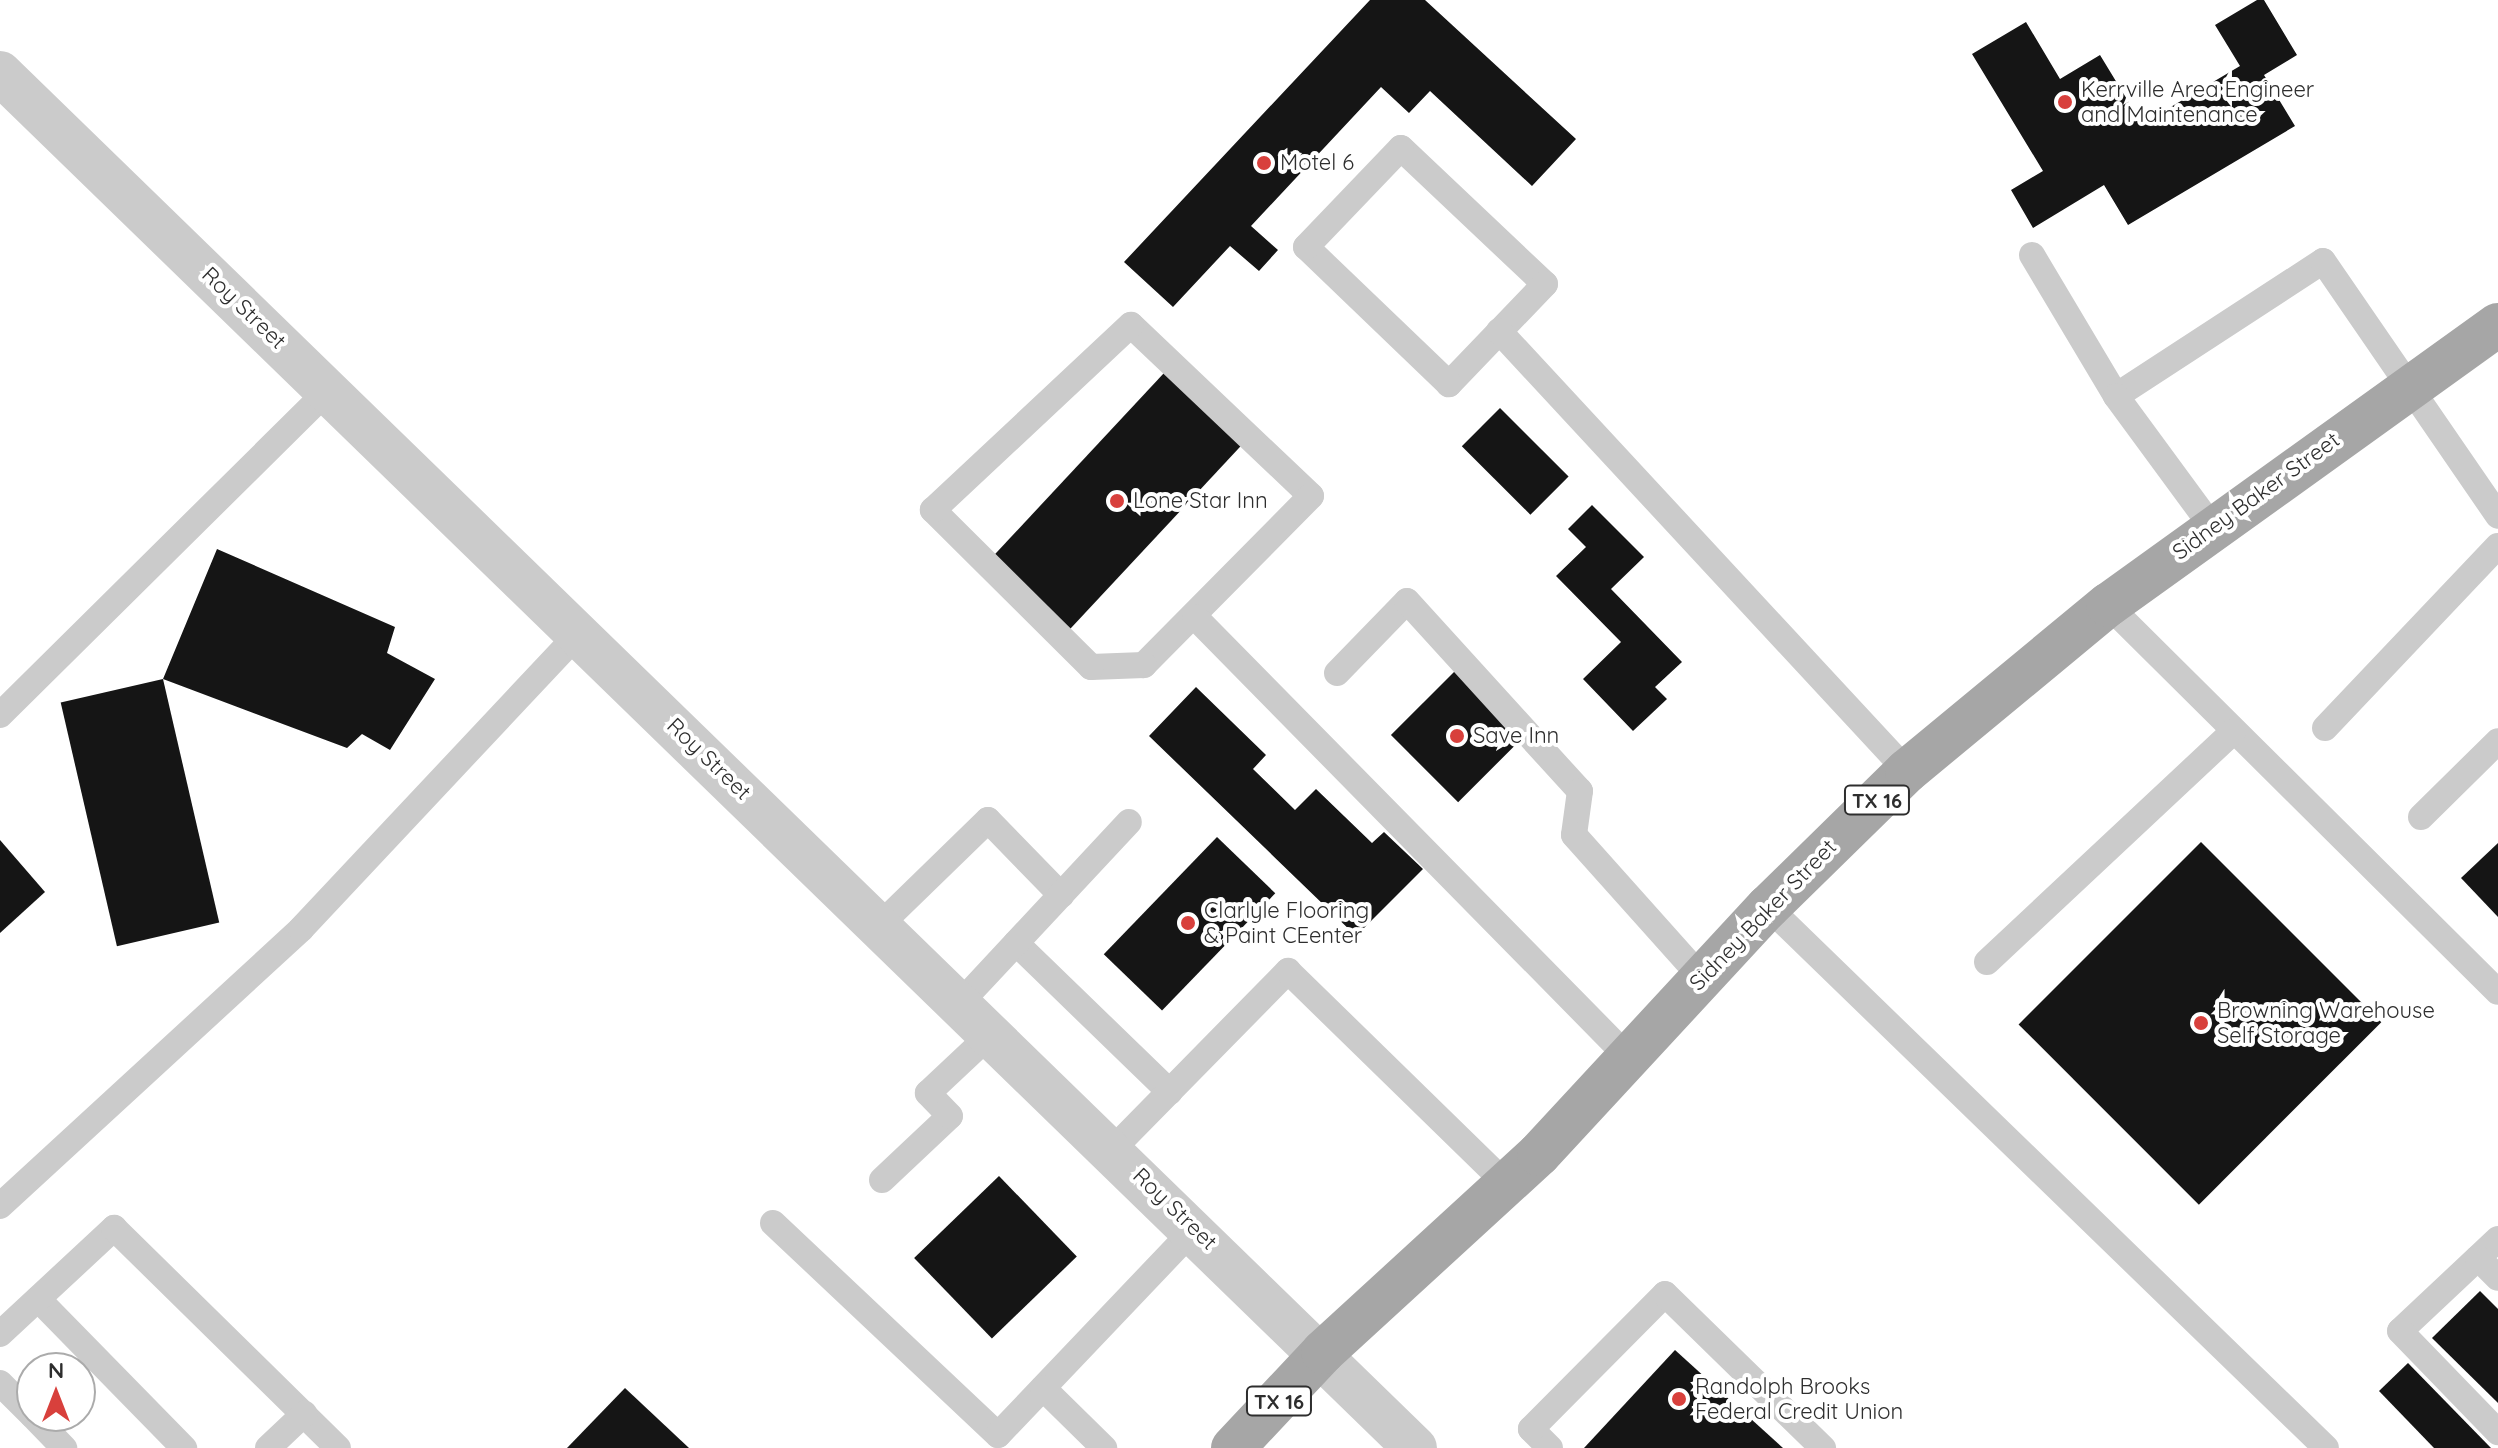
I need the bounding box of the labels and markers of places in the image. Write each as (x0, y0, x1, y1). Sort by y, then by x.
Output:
place label: Kerrville Area Engineer and Maintenance (2081, 76, 2314, 128)
marker: Kerrville Area Engineer and Maintenance (2056, 93, 2074, 111)
place label: Motel 6 (1280, 150, 1354, 176)
marker: Motel 6 (1255, 154, 1273, 172)
place label: Lone Star Inn (1133, 488, 1268, 514)
marker: Lone Star Inn (1108, 492, 1126, 510)
place label: Save Inn (1473, 723, 1559, 749)
marker: Save Inn (1448, 727, 1466, 745)
place label: Clarlyle Flooring & Paint CEenter (1204, 897, 1369, 948)
marker: Clarlyle Flooring & Paint CEenter (1179, 914, 1197, 932)
place label: Browning Warehouse Self Storage (2217, 997, 2435, 1048)
marker: Browning Warehouse Self Storage (2192, 1014, 2210, 1032)
place label: Randolph Brooks Federal Credit Union (1695, 1373, 1903, 1424)
marker: Randolph Brooks Federal Credit Union (1670, 1390, 1688, 1408)

